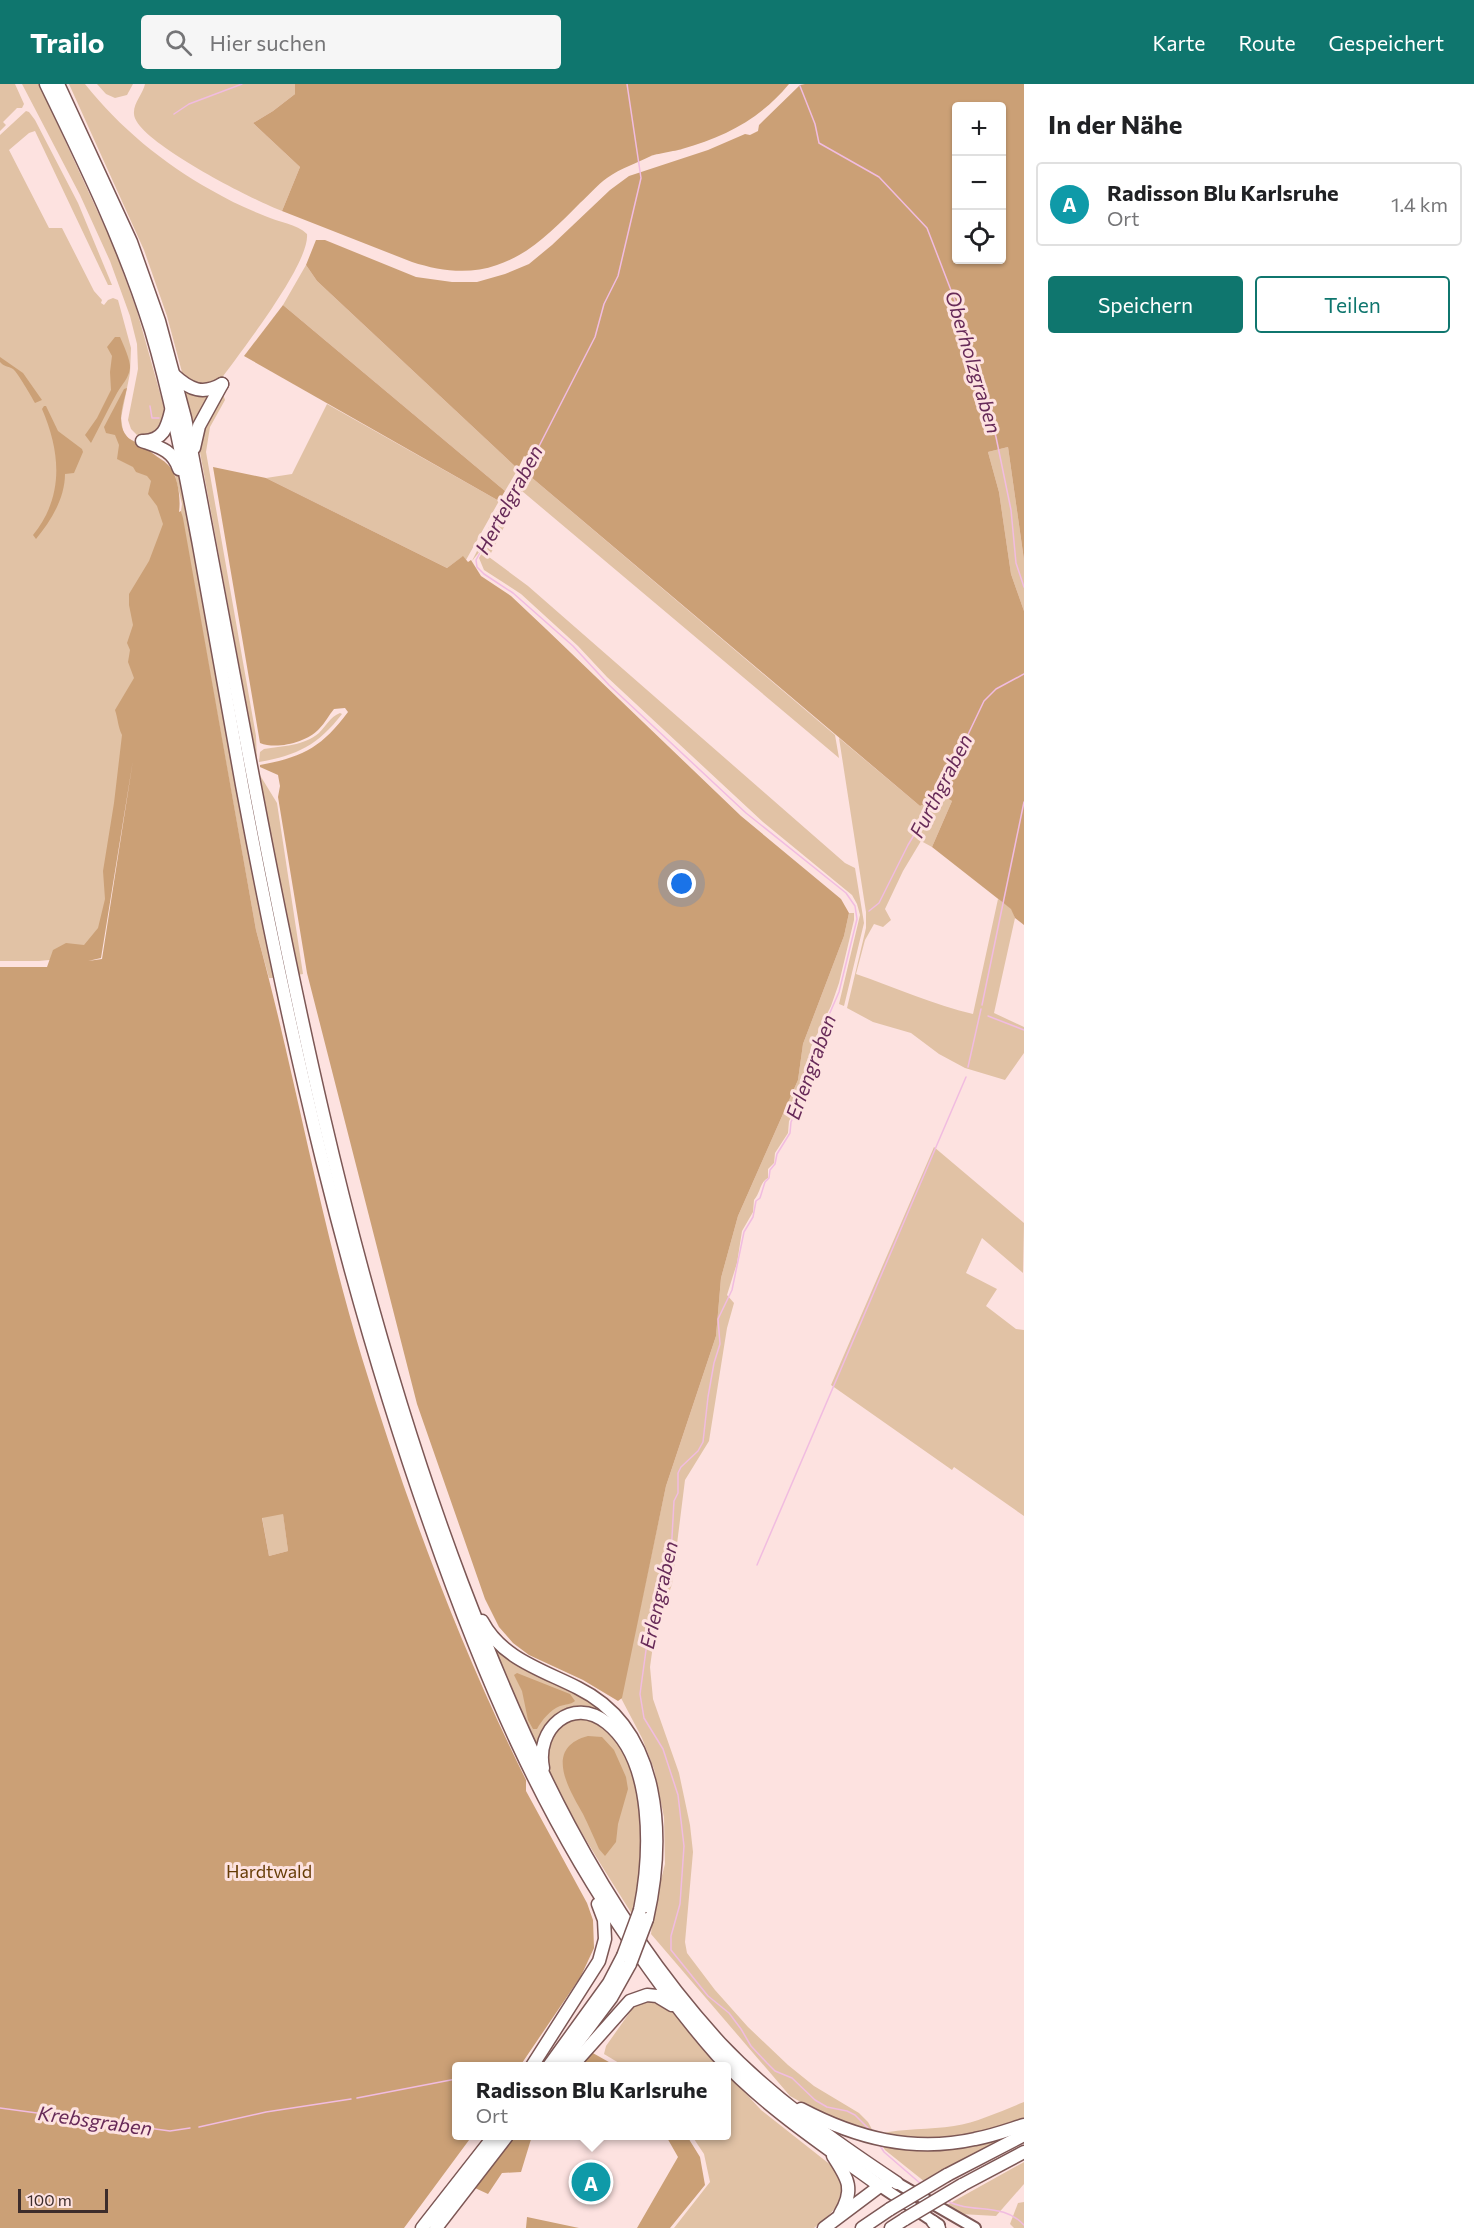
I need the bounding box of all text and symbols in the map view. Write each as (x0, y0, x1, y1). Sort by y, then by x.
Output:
search box (141, 15, 561, 69)
text: Trailo (30, 25, 105, 59)
icon: search (162, 26, 195, 59)
text: Hier suchen (210, 29, 326, 56)
text: Karte (1152, 30, 1205, 55)
text: Route (1238, 30, 1296, 55)
text: Gespeichert (1329, 30, 1444, 55)
map controls (952, 102, 1006, 264)
button: + (952, 102, 1006, 156)
text: In der Nähe (1048, 108, 1183, 139)
button: − (952, 156, 1006, 210)
text: Radisson Blu Karlsruhe (1107, 179, 1339, 206)
text: A (1062, 192, 1077, 216)
text: 1.4 km (1391, 192, 1448, 216)
text: Ort (1107, 206, 1140, 230)
button: locate (952, 210, 1006, 264)
button: Speichern (1048, 276, 1243, 333)
button: Teilen (1255, 276, 1450, 333)
water label: Oberholzgraben (941, 287, 1007, 436)
water label: Hertelgraben (469, 441, 547, 558)
water label: Furthgraben (904, 730, 976, 841)
your location (667, 869, 696, 898)
water label: Erlengraben (780, 1011, 840, 1122)
water label: Erlengraben (634, 1539, 682, 1651)
park label: Hardtwald (226, 1860, 312, 1882)
popup (452, 2062, 731, 2140)
text: Radisson Blu Karlsruhe (476, 2076, 707, 2103)
water label: Krebsgraben (36, 2100, 154, 2140)
text: Ort (476, 2103, 508, 2127)
pin: A (572, 2160, 610, 2204)
scale bar (18, 2186, 108, 2214)
text: 100 m (27, 2190, 72, 2209)

